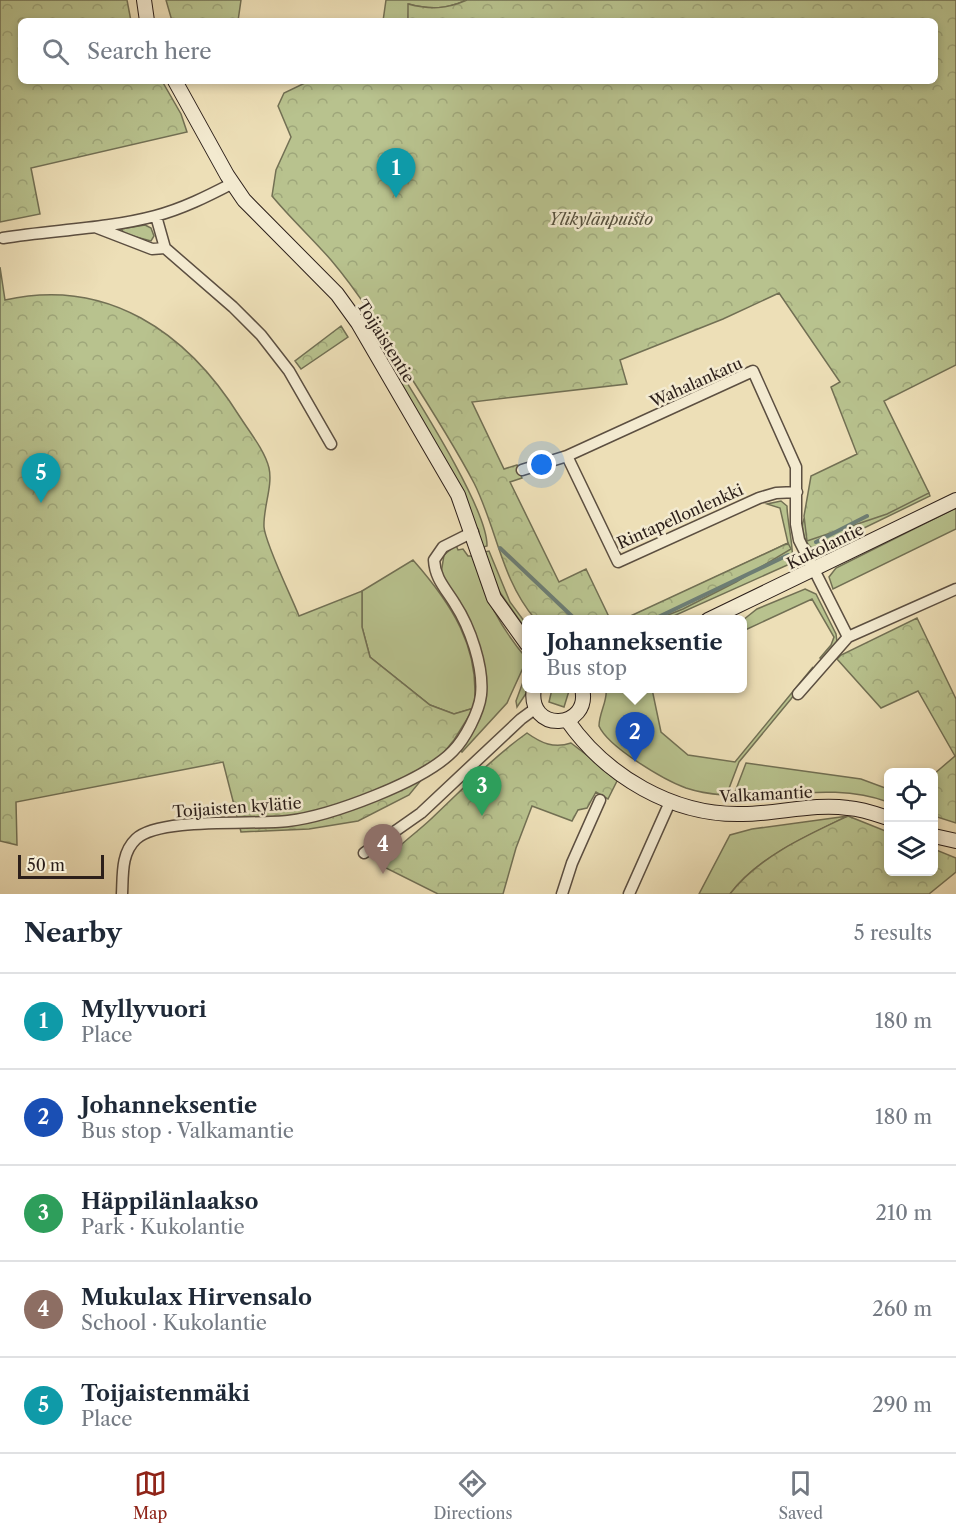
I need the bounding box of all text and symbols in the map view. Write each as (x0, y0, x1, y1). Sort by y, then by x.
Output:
search box (18, 18, 938, 84)
icon: search (39, 35, 72, 68)
text: Search here (87, 38, 212, 65)
pin: 1 (376, 148, 416, 198)
park label: Ylikylänpuisto (549, 209, 653, 229)
street label: Toijaistentie (353, 296, 419, 386)
street label: Wahalankatu (646, 353, 745, 412)
your location (527, 450, 556, 479)
pin: 5 (22, 454, 60, 503)
street label: Rintapellonlenkki (614, 479, 746, 553)
street label: Kukolantie (783, 519, 867, 573)
popup (522, 615, 747, 693)
text: Johanneksentie (546, 629, 723, 656)
text: Bus stop (546, 656, 627, 680)
pin: 2 (616, 712, 654, 762)
pin: 3 (462, 766, 502, 816)
map controls (884, 768, 938, 876)
button: locate (884, 768, 938, 822)
street label: Valkamantie (718, 782, 813, 806)
street label: Toijaisten kylätie (172, 793, 302, 821)
button: layers (884, 822, 938, 876)
pin: 4 (364, 824, 403, 874)
scale bar (18, 852, 104, 880)
text: 50 m (27, 855, 65, 875)
text: Nearby (24, 917, 122, 949)
text: 5 results (854, 921, 932, 945)
text: Myllyvuori (81, 996, 207, 1023)
text: 1 (39, 1009, 48, 1033)
text: 180 m (875, 1009, 932, 1033)
text: Place (81, 1023, 132, 1047)
text: Johanneksentie (81, 1092, 257, 1119)
text: 2 (38, 1105, 49, 1129)
text: 180 m (875, 1105, 932, 1129)
text: Bus stop · Valkamantie (81, 1119, 294, 1143)
text: Häppilänlaakso (81, 1188, 258, 1215)
text: 3 (38, 1201, 49, 1225)
text: 210 m (875, 1201, 932, 1225)
text: Park · Kukolantie (81, 1215, 245, 1239)
text: Mukulax Hirvensalo (81, 1284, 312, 1311)
text: 4 (38, 1297, 49, 1321)
text: 260 m (872, 1297, 932, 1321)
text: School · Kukolantie (81, 1311, 267, 1335)
text: Toijaistenmäki (81, 1380, 250, 1407)
text: 5 (38, 1393, 49, 1417)
text: 290 m (872, 1393, 932, 1417)
text: Place (81, 1407, 132, 1431)
tab: Map (133, 1467, 167, 1523)
tab: Directions (433, 1467, 512, 1523)
tab: Saved (779, 1467, 823, 1523)

